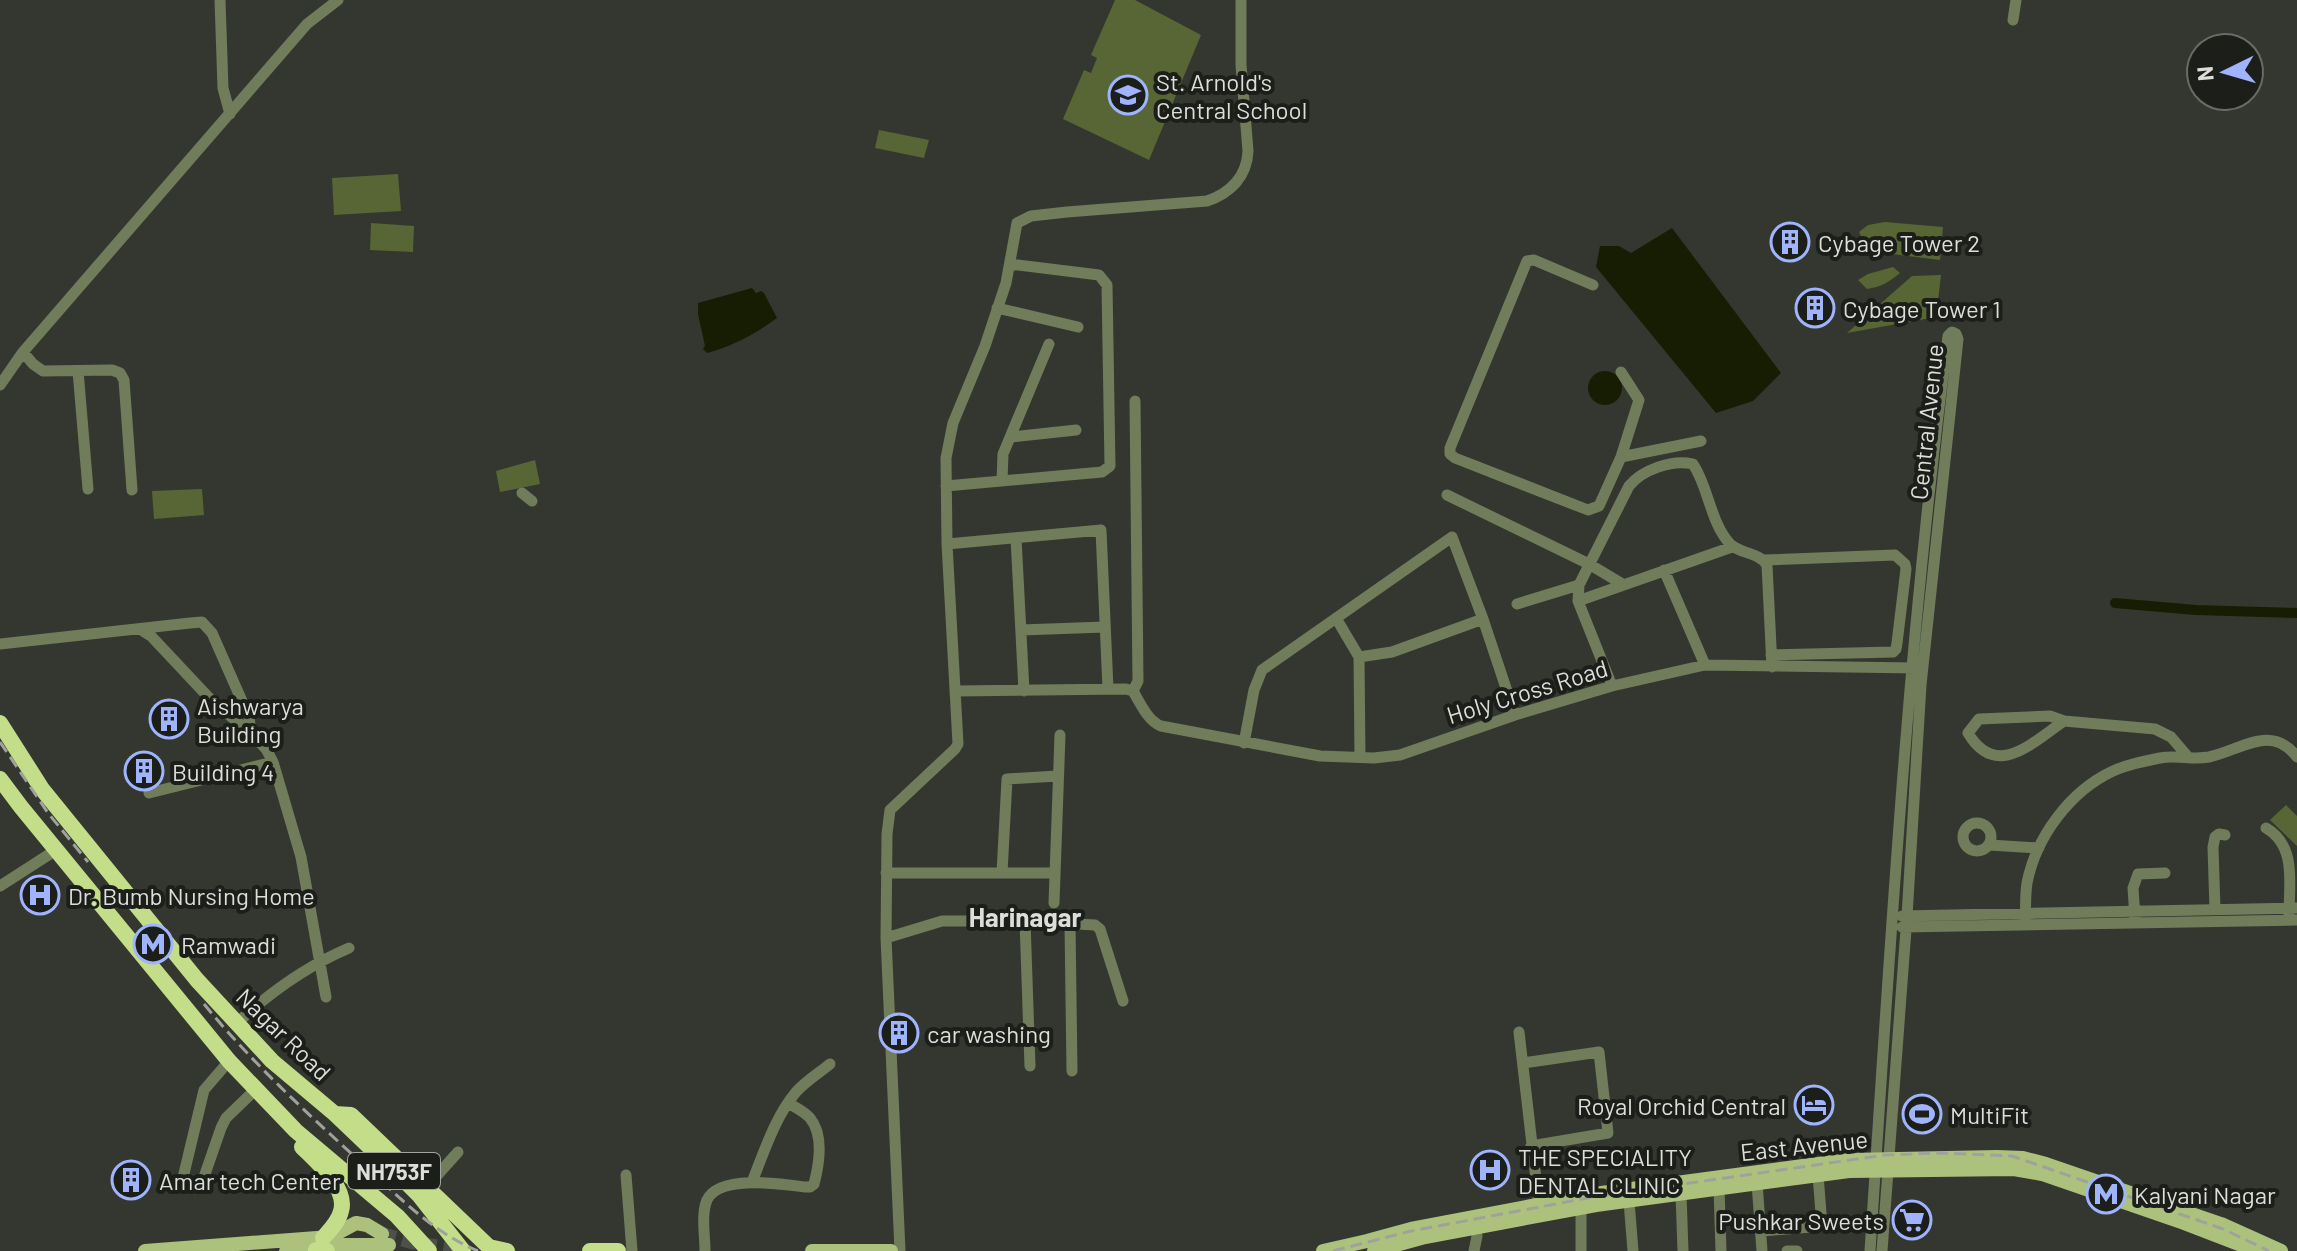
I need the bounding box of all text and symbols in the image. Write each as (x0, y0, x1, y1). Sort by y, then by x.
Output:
north arrow (2185, 32, 2265, 112)
text: N (2190, 65, 2218, 82)
place label: St. Arnold's Central School (1156, 67, 1307, 124)
school or university icon: St. Arnold's Central School (1107, 74, 1149, 116)
building icon: Cybage Tower 2 (1769, 221, 1811, 263)
place label: Cybage Tower 2 (1818, 228, 1980, 257)
building icon: Cybage Tower 1 (1794, 287, 1836, 329)
place label: Cybage Tower 1 (1843, 294, 2001, 323)
street label: Central Avenue (1903, 343, 1949, 501)
street label: Holy Cross Road (1443, 653, 1611, 729)
place label: Aishwarya Building (197, 691, 304, 748)
building icon: Aishwarya Building (148, 698, 190, 740)
building icon: Building 4 (123, 750, 165, 792)
place label: Building 4 (172, 757, 274, 786)
hospital icon: Dr. Bumb Nursing Home (19, 874, 61, 916)
place label: Dr. Bumb Nursing Home (68, 881, 315, 910)
district label: Harinagar (969, 901, 1081, 932)
metro station icon: Ramwadi (132, 923, 174, 965)
place label: Ramwadi (181, 930, 276, 959)
street label: Nagar Road (231, 982, 337, 1086)
building icon: car washing (878, 1012, 920, 1054)
place label: car washing (927, 1019, 1051, 1048)
hotel icon: Royal Orchid Central (1793, 1084, 1835, 1126)
place label: Royal Orchid Central (1577, 1091, 1786, 1120)
sports icon: MultiFit (1901, 1093, 1943, 1135)
place label: MultiFit (1950, 1100, 2029, 1129)
street label: East Avenue (1739, 1124, 1869, 1166)
place label: THE SPECIALITY DENTAL CLINIC (1518, 1142, 1692, 1199)
hospital icon: THE SPECIALITY DENTAL CLINIC (1469, 1149, 1511, 1191)
road number: NH753F (348, 1153, 440, 1189)
building icon: Amar tech Center (110, 1159, 152, 1201)
place label: Amar tech Center (159, 1166, 341, 1195)
metro station icon: Kalyani Nagar (2085, 1173, 2127, 1215)
place label: Kalyani Nagar (2134, 1180, 2276, 1209)
supermarket icon: Pushkar Sweets (1891, 1199, 1933, 1241)
place label: Pushkar Sweets (1718, 1206, 1884, 1235)

